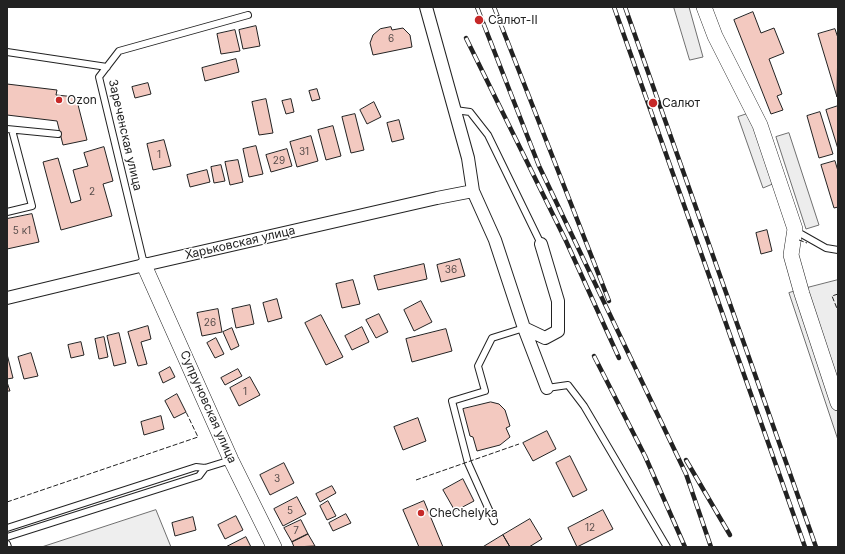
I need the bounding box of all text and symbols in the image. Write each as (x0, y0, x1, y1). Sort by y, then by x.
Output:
place label: Салют-II (488, 13, 538, 27)
marker: Салют-II (473, 14, 485, 26)
house number: 6 (388, 33, 394, 45)
street label: Зареченская улица (105, 78, 145, 192)
place label: Ozon (67, 93, 97, 107)
marker: Ozon (54, 95, 64, 105)
place label: Салют (662, 96, 700, 110)
marker: Салют (647, 97, 659, 109)
house number: 31 (299, 146, 309, 158)
house number: 1 (157, 149, 161, 161)
house number: 29 (273, 155, 285, 167)
house number: 2 (89, 186, 95, 198)
street label: Харьковская улица (183, 223, 297, 263)
house number: 5 к1 (13, 225, 31, 237)
house number: 36 (445, 264, 457, 276)
house number: 26 (204, 317, 216, 329)
street label: Супруновская улица (177, 348, 239, 466)
house number: 1 (243, 386, 247, 398)
house number: 3 (274, 473, 280, 485)
house number: 5 (287, 505, 293, 517)
place label: CheChelyka (429, 506, 498, 520)
marker: CheChelyka (416, 508, 426, 518)
house number: 12 (585, 522, 595, 534)
house number: 7 (293, 525, 299, 537)

